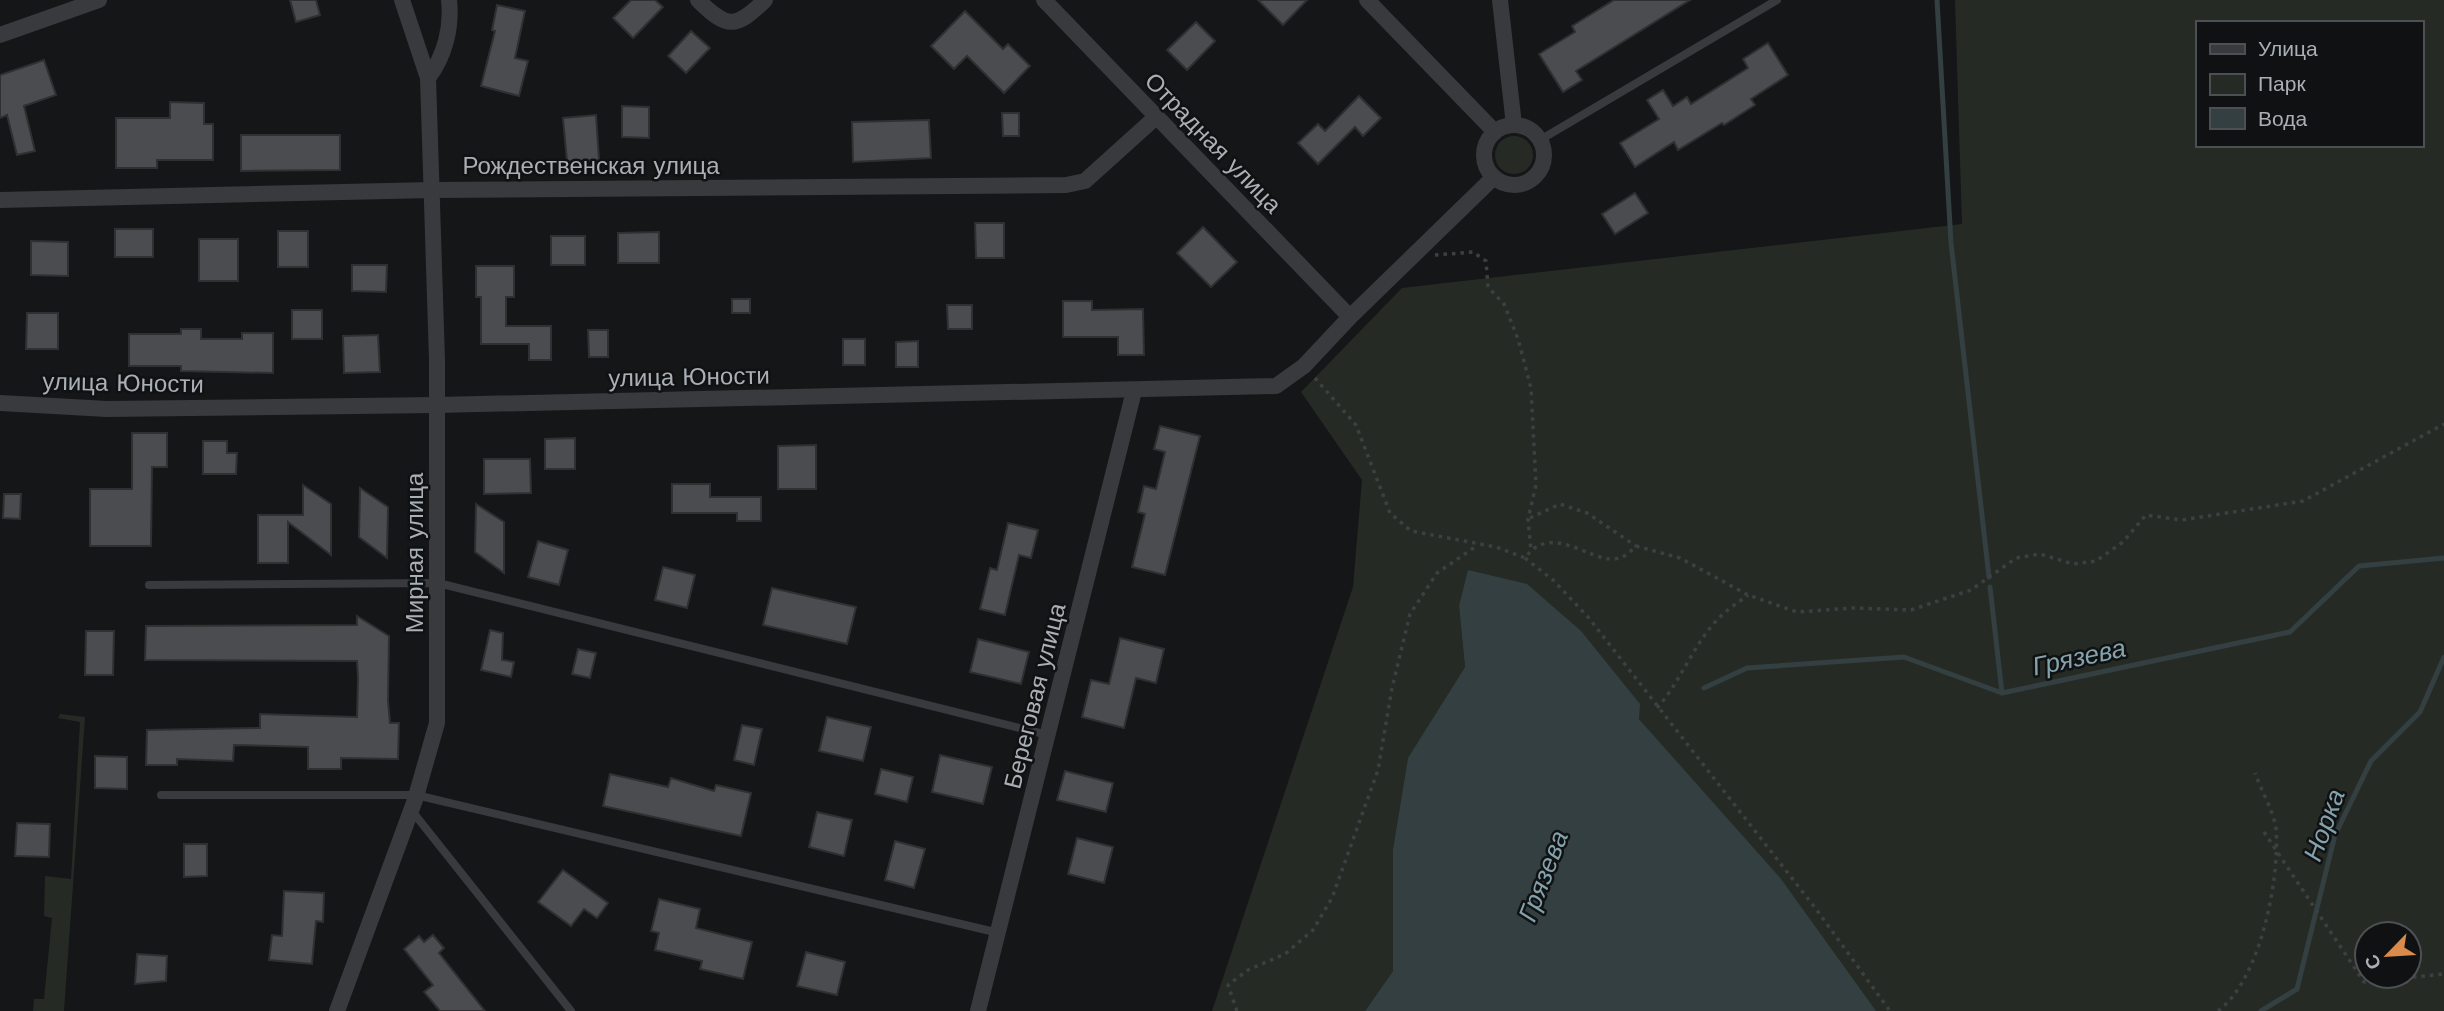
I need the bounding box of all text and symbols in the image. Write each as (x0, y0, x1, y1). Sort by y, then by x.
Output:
legend (2196, 21, 2423, 147)
text: Улица (2258, 36, 2318, 61)
street label: Отрадная улица (1139, 67, 1287, 219)
text: Парк (2258, 71, 2306, 96)
text: Вода (2258, 106, 2307, 131)
street label: Рождественская улица (462, 152, 720, 180)
street label: улица Юности (608, 362, 770, 392)
street label: улица Юности (42, 368, 204, 398)
street label: Мирная улица (401, 472, 429, 633)
street label: Береговая улица (998, 600, 1072, 792)
water label: Грязева (2030, 632, 2128, 682)
water label: Норка (2297, 785, 2351, 865)
water label: Грязева (1512, 826, 1574, 926)
north arrow (2353, 920, 2423, 990)
text: С (2360, 951, 2386, 973)

